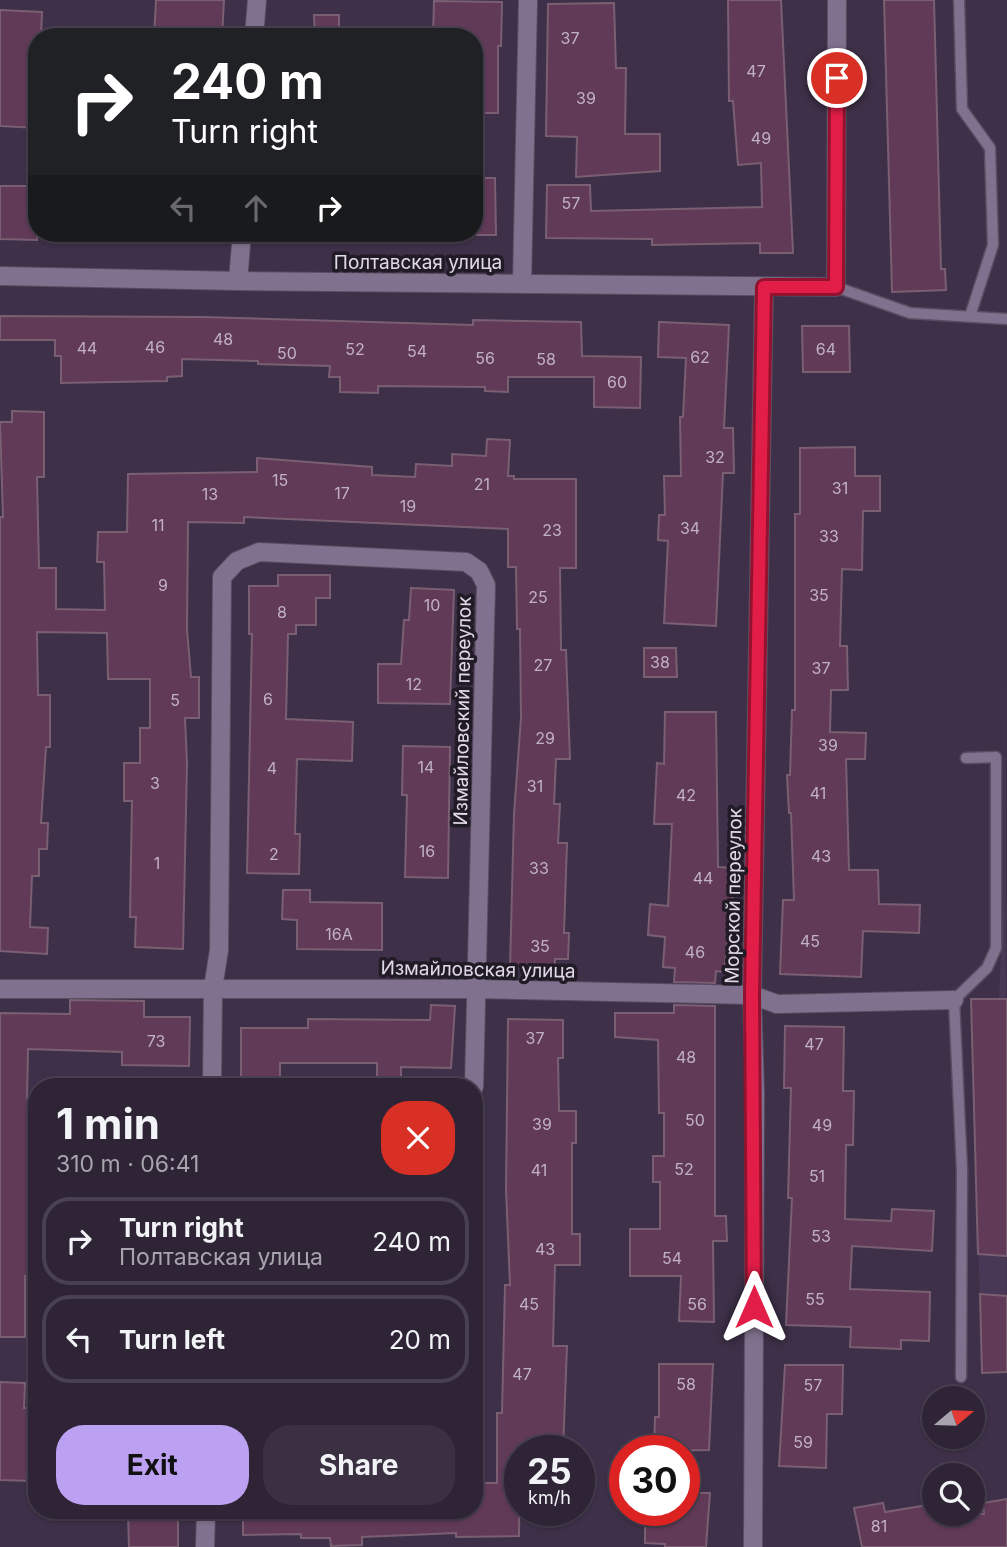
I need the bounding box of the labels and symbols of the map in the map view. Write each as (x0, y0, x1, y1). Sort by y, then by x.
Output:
house number: 37 (561, 28, 579, 48)
pin (807, 48, 867, 108)
house number: 47 (746, 61, 766, 81)
house number: 39 (576, 88, 596, 108)
house number: 49 (751, 128, 771, 148)
house number: 57 (562, 193, 580, 213)
street label: Полтавская улица (334, 251, 502, 274)
house number: 48 (213, 329, 233, 349)
house number: 46 (145, 337, 165, 357)
house number: 44 (77, 338, 97, 358)
house number: 52 (345, 339, 365, 359)
house number: 64 (816, 339, 836, 359)
house number: 54 (407, 341, 427, 361)
house number: 50 (277, 343, 297, 363)
house number: 62 (690, 347, 710, 367)
house number: 56 (475, 348, 495, 368)
house number: 58 (536, 349, 556, 369)
house number: 60 (607, 372, 627, 392)
house number: 32 (705, 447, 725, 467)
house number: 15 (272, 470, 288, 490)
house number: 21 (474, 474, 490, 494)
house number: 31 (832, 478, 848, 498)
house number: 17 (334, 483, 350, 503)
house number: 13 (202, 484, 218, 504)
house number: 19 (400, 496, 416, 516)
house number: 11 (151, 515, 165, 535)
house number: 34 (680, 518, 700, 538)
house number: 23 (542, 520, 562, 540)
house number: 33 (819, 526, 839, 546)
house number: 9 (158, 575, 168, 595)
house number: 35 (809, 585, 829, 605)
house number: 25 (528, 587, 548, 607)
house number: 10 (424, 595, 440, 615)
street label: Измайловский переулок (449, 595, 476, 826)
house number: 8 (277, 602, 287, 622)
house number: 38 (650, 652, 670, 672)
house number: 27 (534, 655, 552, 675)
house number: 37 (812, 658, 830, 678)
house number: 12 (406, 674, 422, 694)
house number: 6 (263, 689, 273, 709)
house number: 5 (170, 690, 180, 710)
house number: 29 (535, 728, 555, 748)
house number: 39 (818, 735, 838, 755)
house number: 14 (418, 757, 434, 777)
house number: 4 (267, 758, 277, 778)
house number: 3 (150, 773, 160, 793)
house number: 31 (527, 776, 543, 796)
house number: 41 (810, 783, 826, 803)
house number: 42 (676, 785, 696, 805)
street label: Морской переулок (720, 807, 747, 984)
house number: 16 (419, 841, 435, 861)
house number: 2 (269, 844, 279, 864)
house number: 43 (811, 846, 831, 866)
house number: 1 (154, 853, 160, 873)
house number: 33 (529, 858, 549, 878)
house number: 44 (693, 868, 713, 888)
house number: 16А (325, 924, 353, 944)
house number: 45 (800, 931, 820, 951)
house number: 35 (530, 936, 550, 956)
house number: 46 (685, 942, 705, 962)
street label: Измайловская улица (380, 956, 576, 983)
house number: 37 (526, 1028, 544, 1048)
house number: 73 (147, 1031, 165, 1051)
house number: 47 (804, 1034, 824, 1054)
house number: 48 (676, 1047, 696, 1067)
house number: 50 (685, 1110, 705, 1130)
house number: 39 (532, 1114, 552, 1134)
house number: 49 (812, 1115, 832, 1135)
house number: 52 (674, 1159, 694, 1179)
house number: 41 (531, 1160, 547, 1180)
house number: 51 (809, 1166, 825, 1186)
house number: 53 (811, 1226, 831, 1246)
house number: 43 (535, 1239, 555, 1259)
house number: 54 (662, 1248, 682, 1268)
position arrow (717, 1270, 791, 1344)
house number: 55 (805, 1289, 825, 1309)
house number: 45 (519, 1294, 539, 1314)
house number: 56 (687, 1294, 707, 1314)
house number: 47 (512, 1364, 532, 1384)
house number: 58 (676, 1374, 696, 1394)
house number: 57 (804, 1375, 822, 1395)
north arrow (922, 1386, 985, 1449)
house number: 59 (793, 1432, 813, 1452)
speed limit sign: 30 (609, 1435, 700, 1526)
house number: 81 (871, 1516, 887, 1536)

